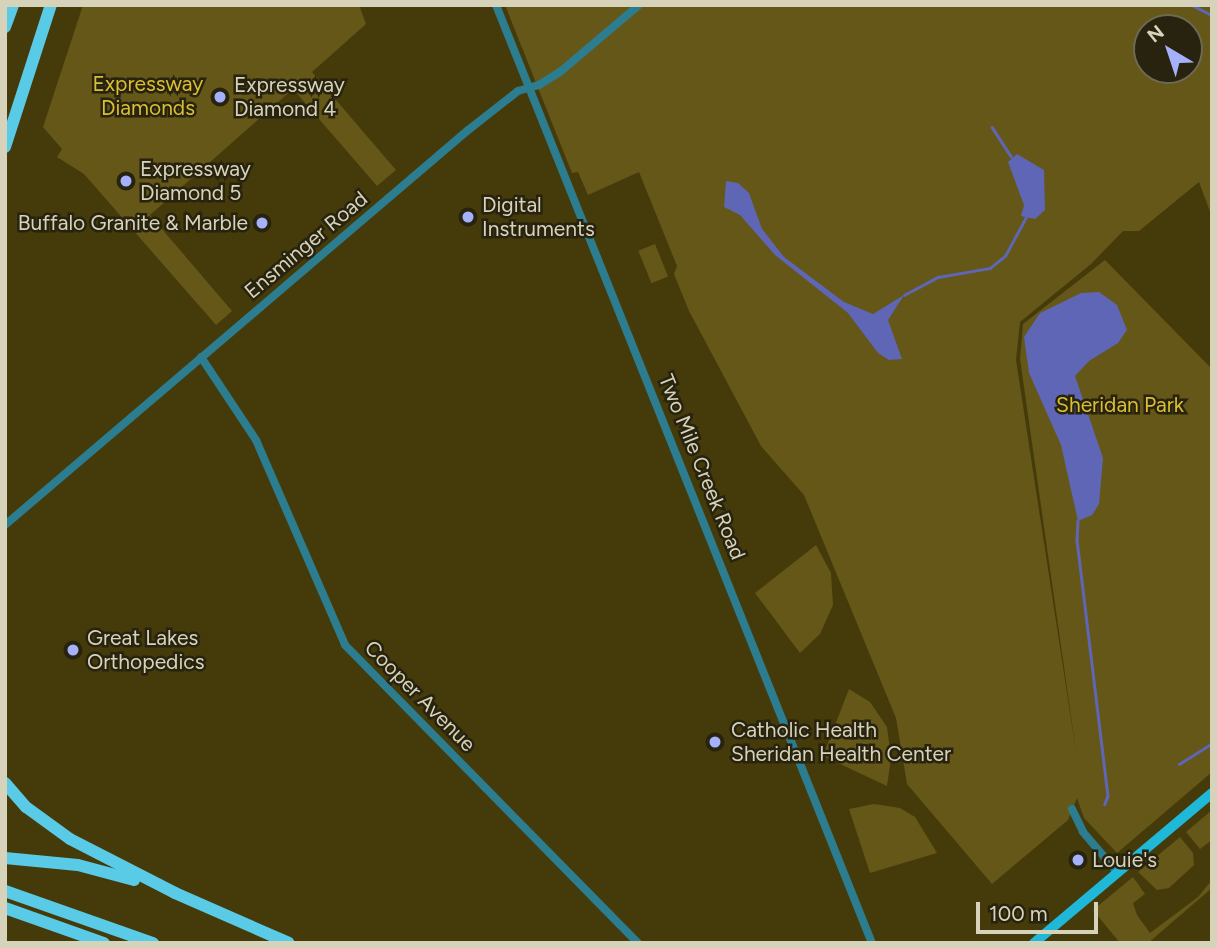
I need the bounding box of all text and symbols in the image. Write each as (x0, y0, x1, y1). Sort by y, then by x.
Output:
north arrow (1133, 14, 1203, 84)
text: N (1143, 20, 1169, 47)
park label: Expressway Diamonds (93, 71, 203, 121)
place label: Expressway Diamond 4 (234, 72, 345, 122)
marker: Expressway Diamond 4 (212, 89, 228, 105)
place label: Expressway Diamond 5 (140, 156, 251, 206)
marker: Expressway Diamond 5 (118, 173, 134, 189)
street label: Ensminger Road (239, 186, 373, 304)
place label: Digital Instruments (482, 192, 595, 242)
marker: Digital Instruments (460, 209, 476, 225)
place label: Buffalo Granite & Marble (18, 210, 248, 236)
marker: Buffalo Granite & Marble (254, 215, 270, 231)
street label: Two Mile Creek Road (653, 371, 751, 563)
park label: Sheridan Park (1056, 392, 1184, 418)
place label: Great Lakes Orthopedics (87, 625, 204, 675)
street label: Cooper Avenue (359, 635, 481, 757)
marker: Great Lakes Orthopedics (65, 642, 81, 658)
place label: Catholic Health Sheridan Health Center (731, 717, 951, 767)
marker: Catholic Health Sheridan Health Center (705, 732, 725, 752)
place label: Louie's (1092, 847, 1157, 873)
marker: Louie's (1070, 852, 1086, 868)
scale bar (979, 888, 1102, 932)
text: 100 m (989, 901, 1048, 926)

